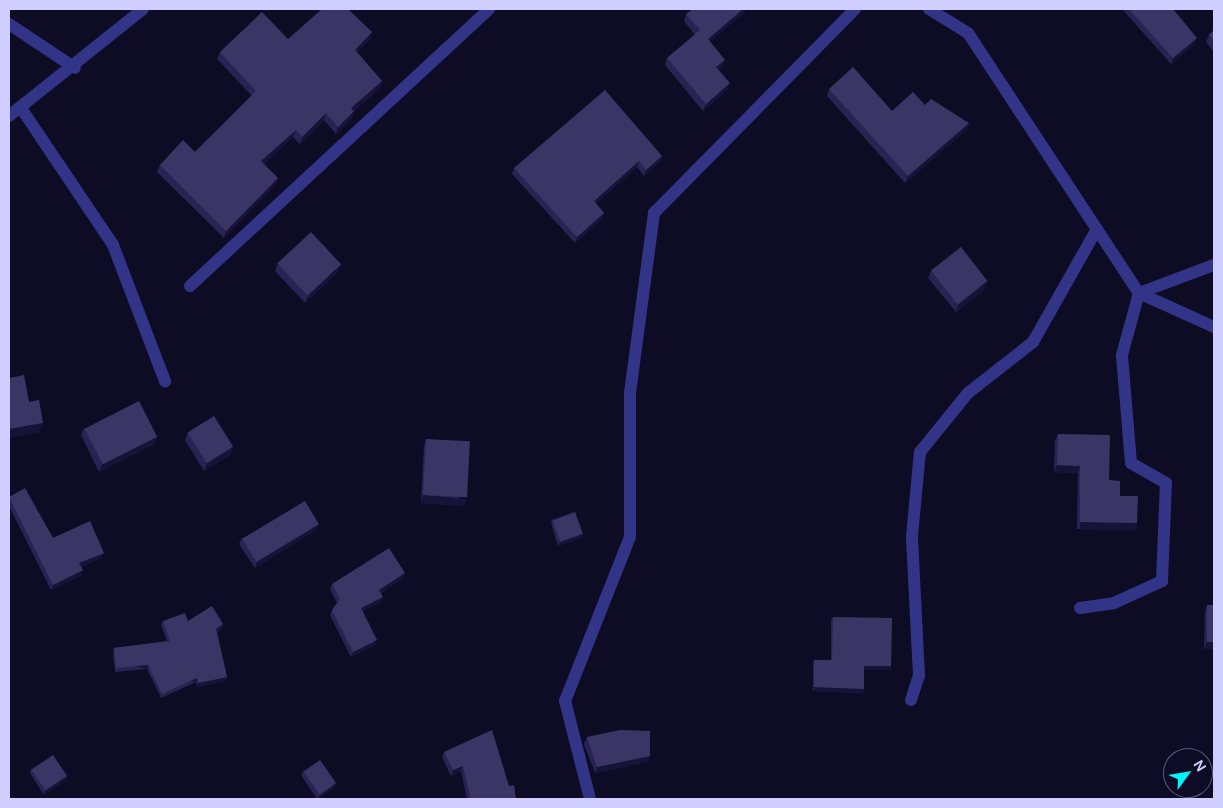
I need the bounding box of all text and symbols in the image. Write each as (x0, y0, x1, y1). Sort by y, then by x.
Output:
north arrow (1163, 748, 1213, 798)
text: N (1190, 756, 1210, 775)

